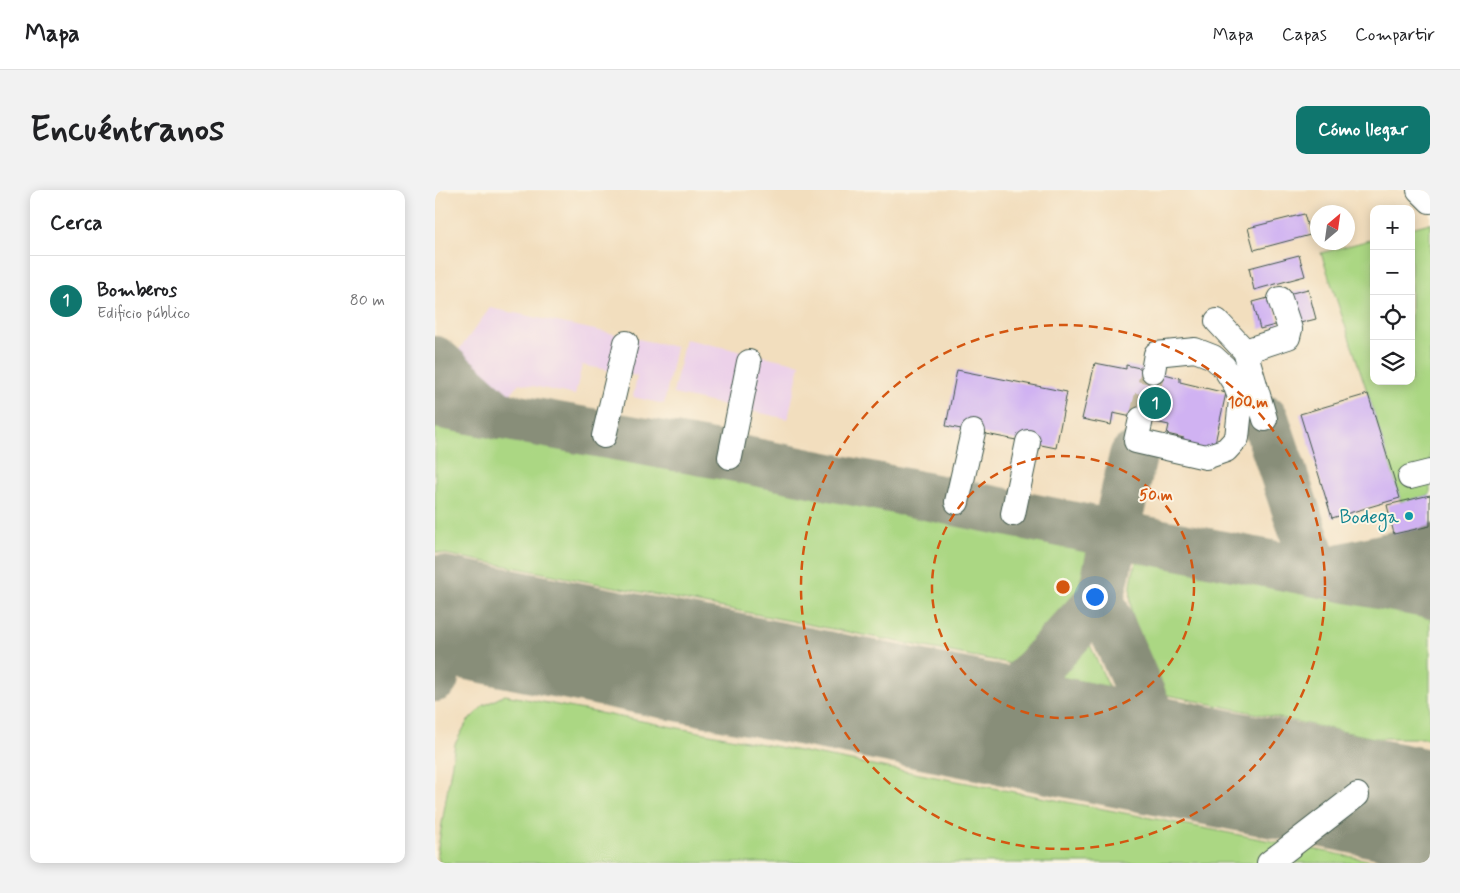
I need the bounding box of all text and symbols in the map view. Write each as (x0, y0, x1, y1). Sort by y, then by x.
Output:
text: Mapa (25, 19, 80, 50)
text: Mapa (1213, 23, 1254, 47)
text: Capas (1282, 23, 1327, 47)
text: Compartir (1355, 23, 1435, 47)
button: Cómo llegar (1296, 106, 1430, 154)
text: Encuéntranos (30, 107, 225, 153)
north arrow (1310, 205, 1355, 250)
map controls (1370, 205, 1415, 385)
button: + (1370, 205, 1415, 250)
text: Cerca (50, 209, 103, 237)
button: − (1370, 250, 1415, 295)
text: Bomberos (97, 278, 177, 303)
text: 1 (62, 290, 70, 311)
text: 80 m (350, 290, 385, 311)
button: locate (1370, 295, 1415, 340)
text: Edificio público (97, 303, 190, 324)
button: layers (1370, 340, 1415, 385)
pin: 1 (1139, 384, 1171, 422)
text: 100 m (1228, 393, 1268, 413)
text: 50 m (1139, 486, 1173, 506)
place label: Bodega (1340, 505, 1400, 532)
marker: Bodega (1403, 510, 1415, 522)
centre of rings (1054, 578, 1072, 596)
your location (1082, 584, 1108, 610)

